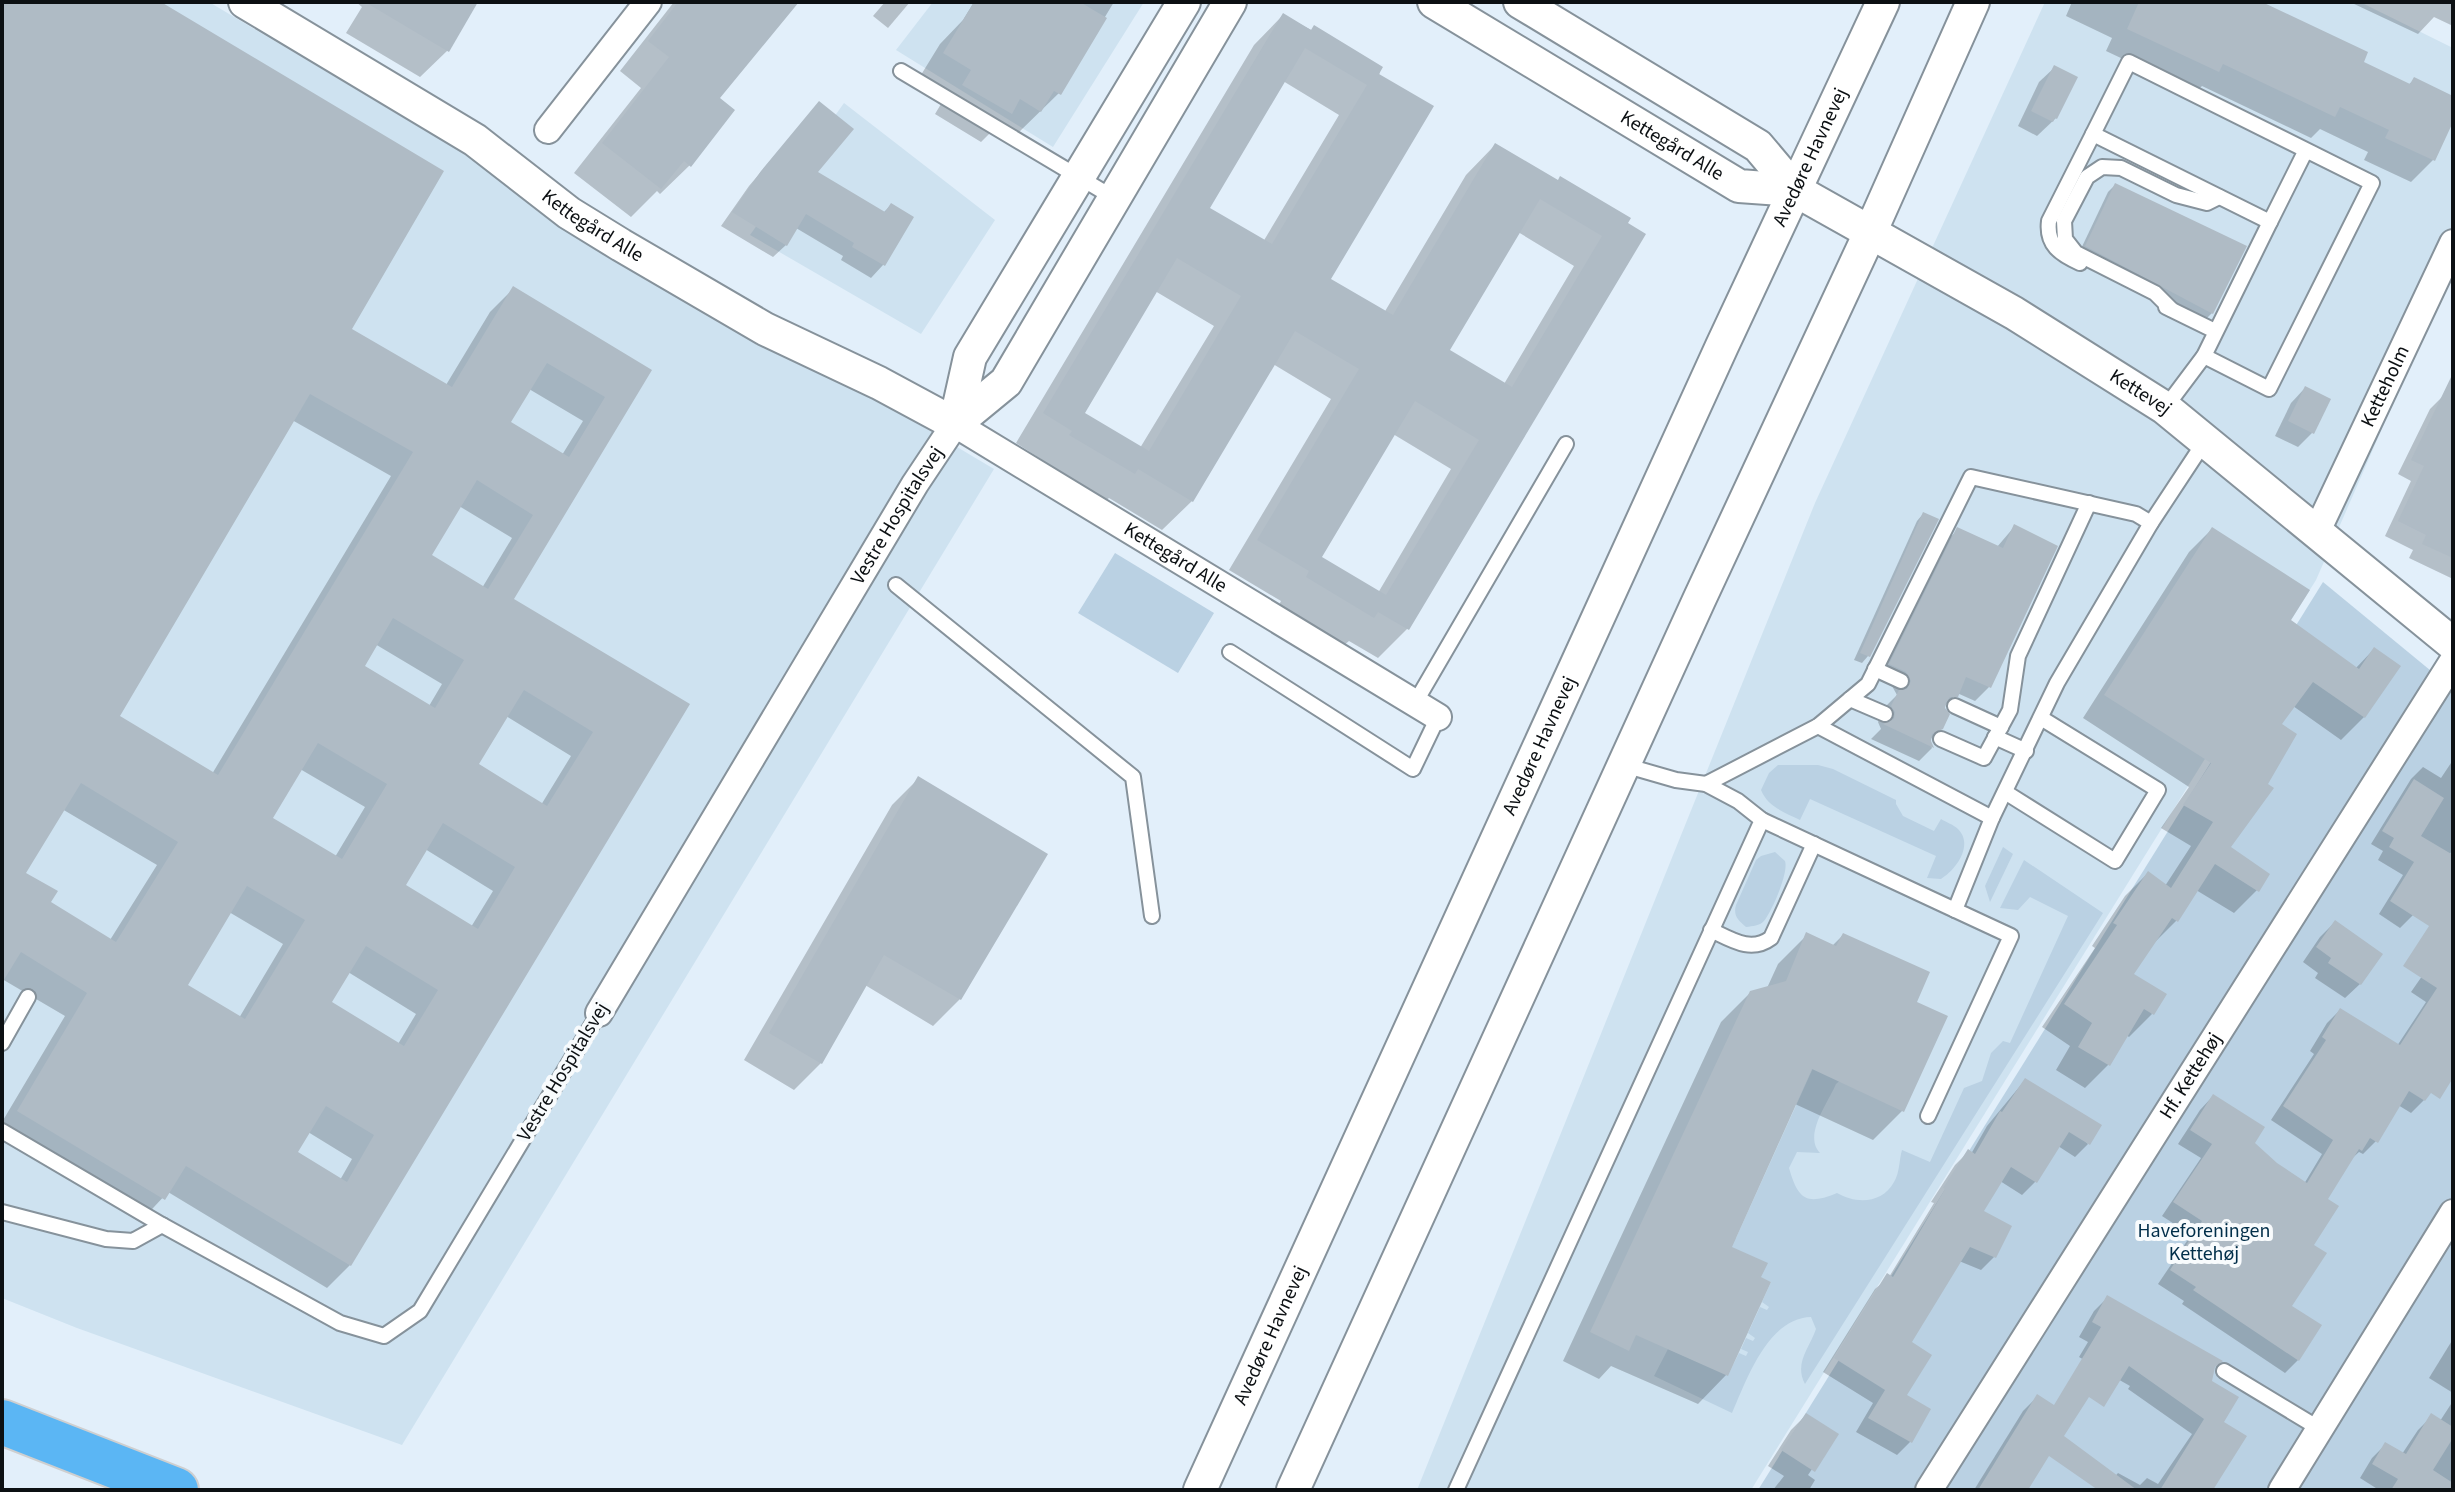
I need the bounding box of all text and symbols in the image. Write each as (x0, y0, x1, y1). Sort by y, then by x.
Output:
street label: Avedøre Havnevej (1766, 83, 1855, 231)
street label: Kettegård Alle (1615, 104, 1729, 188)
street label: Kettegård Alle (536, 183, 649, 269)
street label: Ketteholm (2354, 341, 2417, 432)
street label: Kettevej (2104, 362, 2178, 422)
street label: Vestre Hospitalsvej (844, 441, 950, 590)
street label: Kettegård Alle (1118, 515, 1232, 600)
street label: Avedøre Havnevej (1496, 672, 1583, 820)
street label: Vestre Hospitalsvej (510, 997, 616, 1147)
street label: Hf. Kettehøj (2153, 1027, 2229, 1125)
park label: Haveforeningen Kettehøj (2138, 1217, 2270, 1268)
street label: Avedøre Havnevej (1227, 1261, 1314, 1409)

